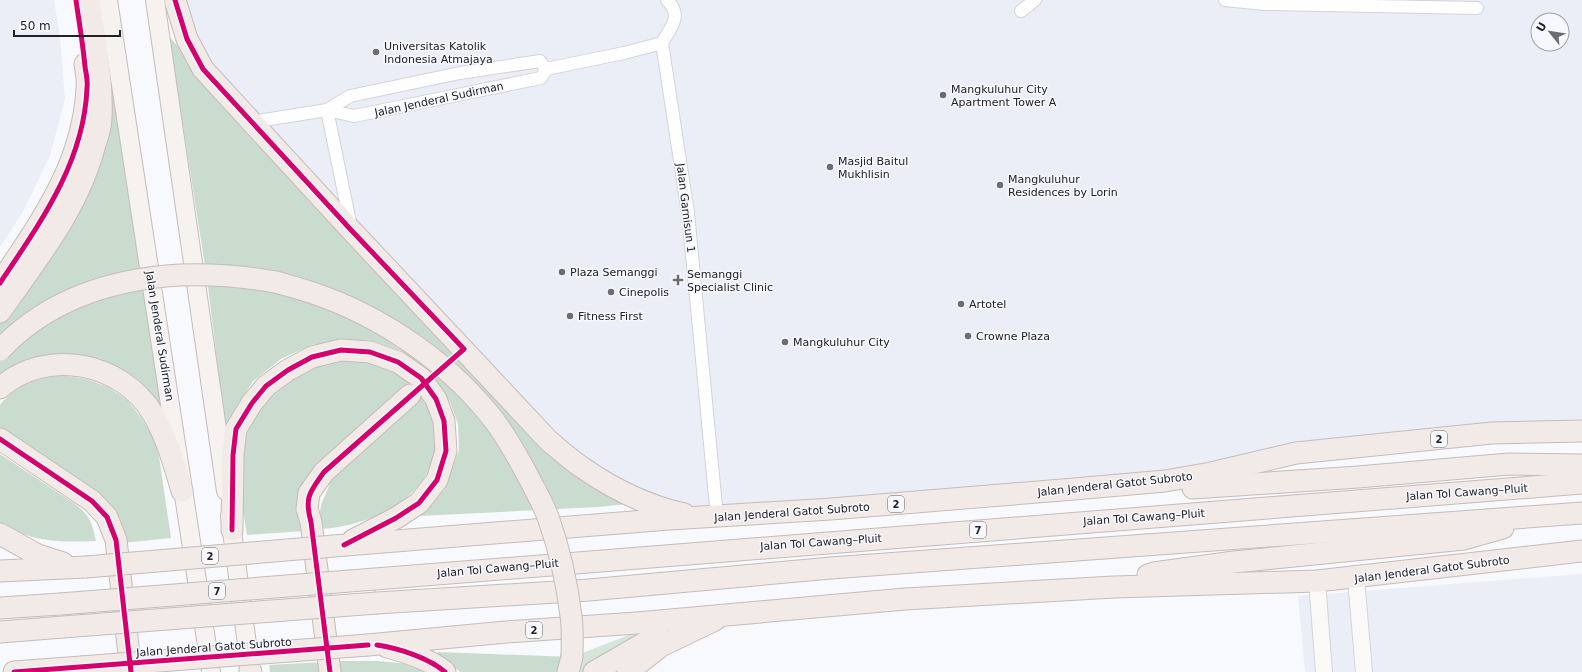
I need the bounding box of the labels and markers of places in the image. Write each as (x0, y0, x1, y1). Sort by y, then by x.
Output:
place label: Universitas Katolik Indonesia Atmajaya (384, 40, 493, 66)
marker: Universitas Katolik Indonesia Atmajaya (371, 47, 381, 57)
place label: Mangkuluhur City Apartment Tower A (951, 83, 1057, 109)
marker: Mangkuluhur City Apartment Tower A (938, 90, 948, 100)
place label: Masjid Baitul Mukhlisin (838, 155, 908, 181)
marker: Masjid Baitul Mukhlisin (825, 162, 835, 172)
place label: Mangkuluhur Residences by Lorin (1008, 173, 1118, 199)
marker: Mangkuluhur Residences by Lorin (995, 180, 1005, 190)
place label: Plaza Semanggi (570, 266, 658, 279)
marker: Plaza Semanggi (557, 267, 567, 277)
place label: Semanggi Specialist Clinic (687, 268, 773, 294)
marker: Semanggi Specialist Clinic (672, 274, 684, 286)
place label: Cinepolis (619, 286, 669, 299)
marker: Cinepolis (606, 287, 616, 297)
place label: Artotel (969, 298, 1006, 311)
marker: Artotel (956, 299, 966, 309)
place label: Fitness First (578, 310, 643, 323)
marker: Fitness First (565, 311, 575, 321)
place label: Crowne Plaza (976, 330, 1050, 343)
marker: Crowne Plaza (963, 331, 973, 341)
place label: Mangkuluhur City (793, 336, 890, 349)
marker: Mangkuluhur City (780, 337, 790, 347)

